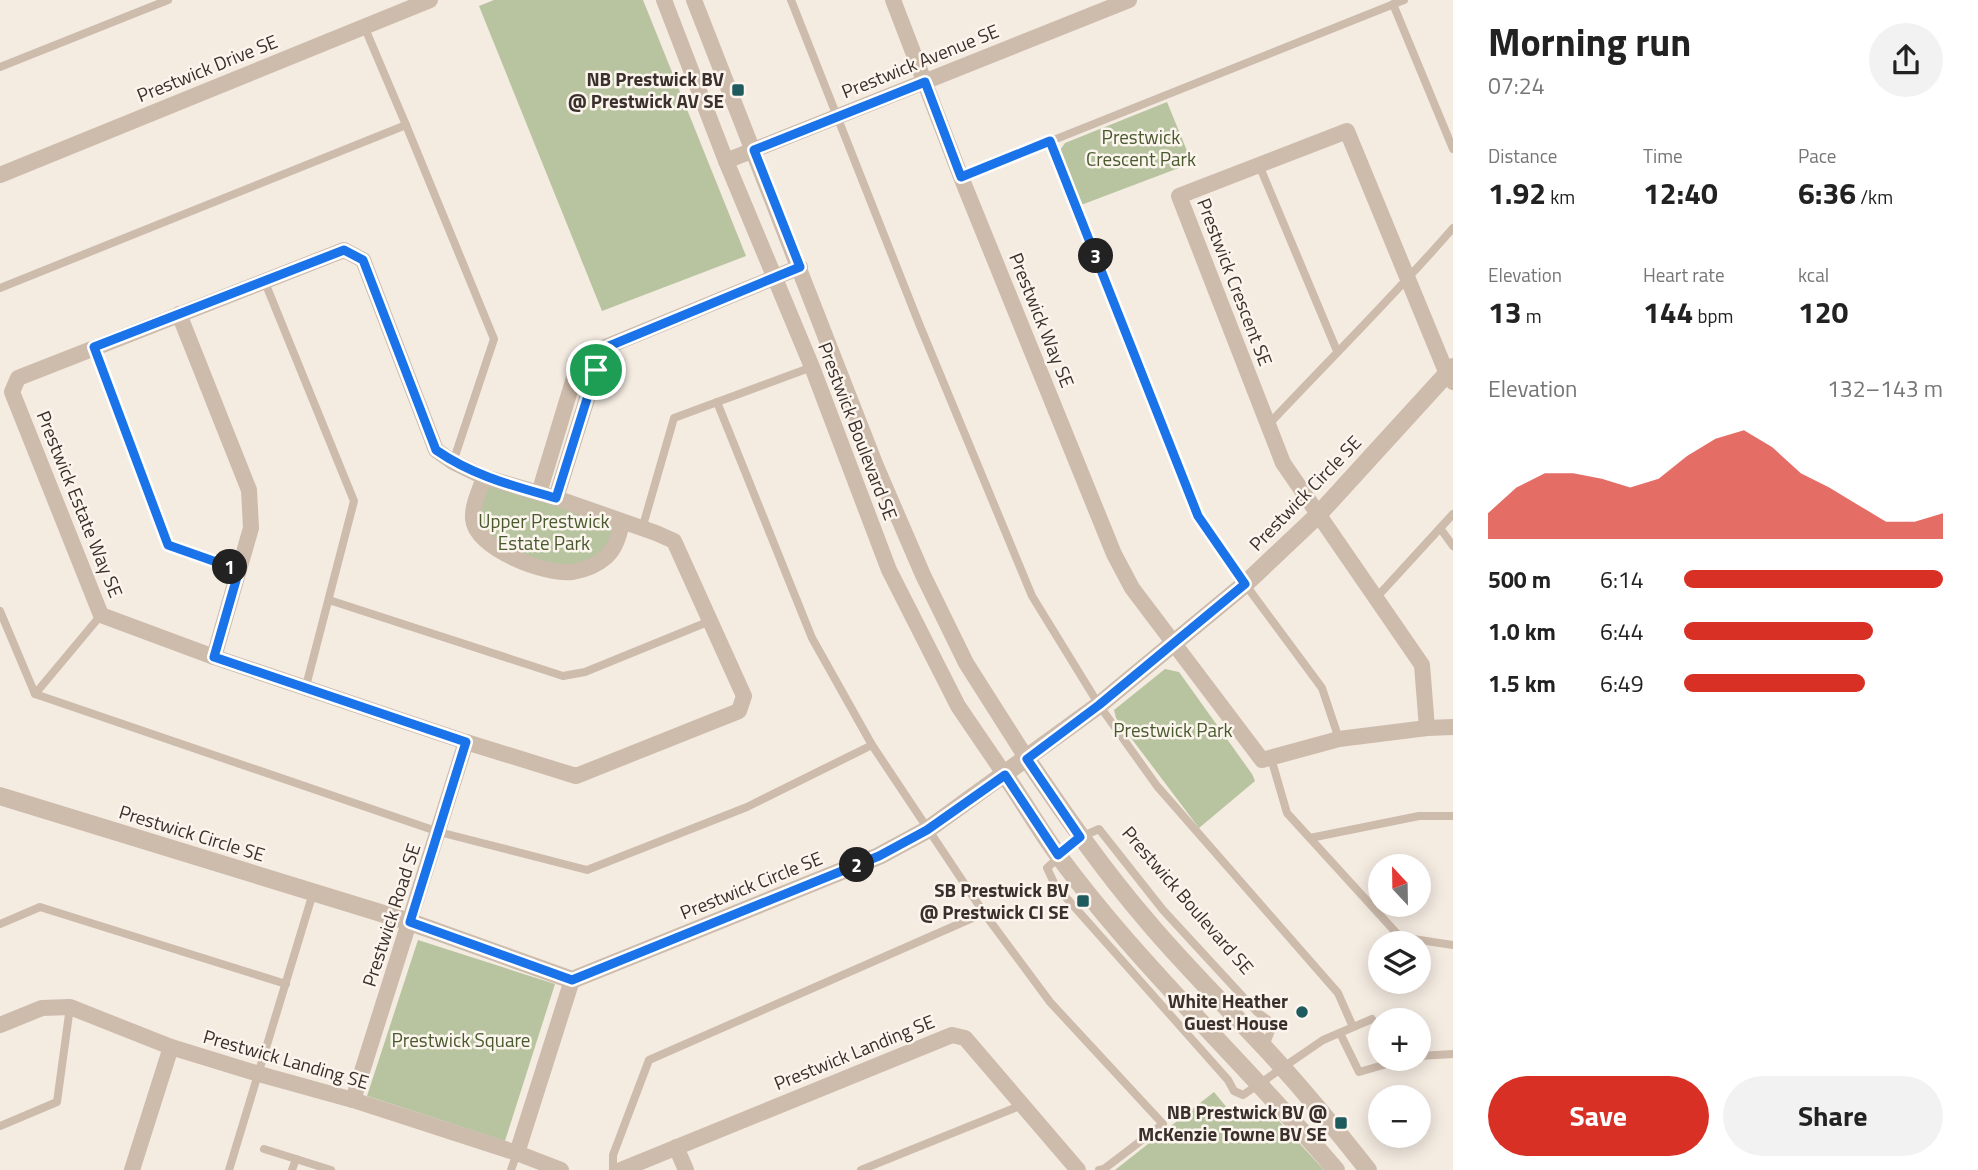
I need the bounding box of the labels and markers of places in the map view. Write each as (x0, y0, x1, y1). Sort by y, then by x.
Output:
place label: NB Prestwick BV @ Prestwick AV SE (568, 64, 725, 115)
marker: NB Prestwick BV @ Prestwick AV SE (730, 82, 746, 98)
pin: 3 (1078, 238, 1114, 274)
pin (566, 340, 626, 400)
pin: 1 (212, 550, 247, 584)
pin: 2 (840, 848, 874, 882)
place label: SB Prestwick BV @ Prestwick CI SE (920, 875, 1070, 926)
marker: SB Prestwick BV @ Prestwick CI SE (1075, 893, 1091, 909)
place label: White Heather Guest House (1168, 986, 1288, 1037)
marker: White Heather Guest House (1294, 1004, 1310, 1020)
place label: NB Prestwick BV @ McKenzie Towne BV SE (1138, 1097, 1327, 1148)
marker: NB Prestwick BV @ McKenzie Towne BV SE (1333, 1115, 1349, 1131)

